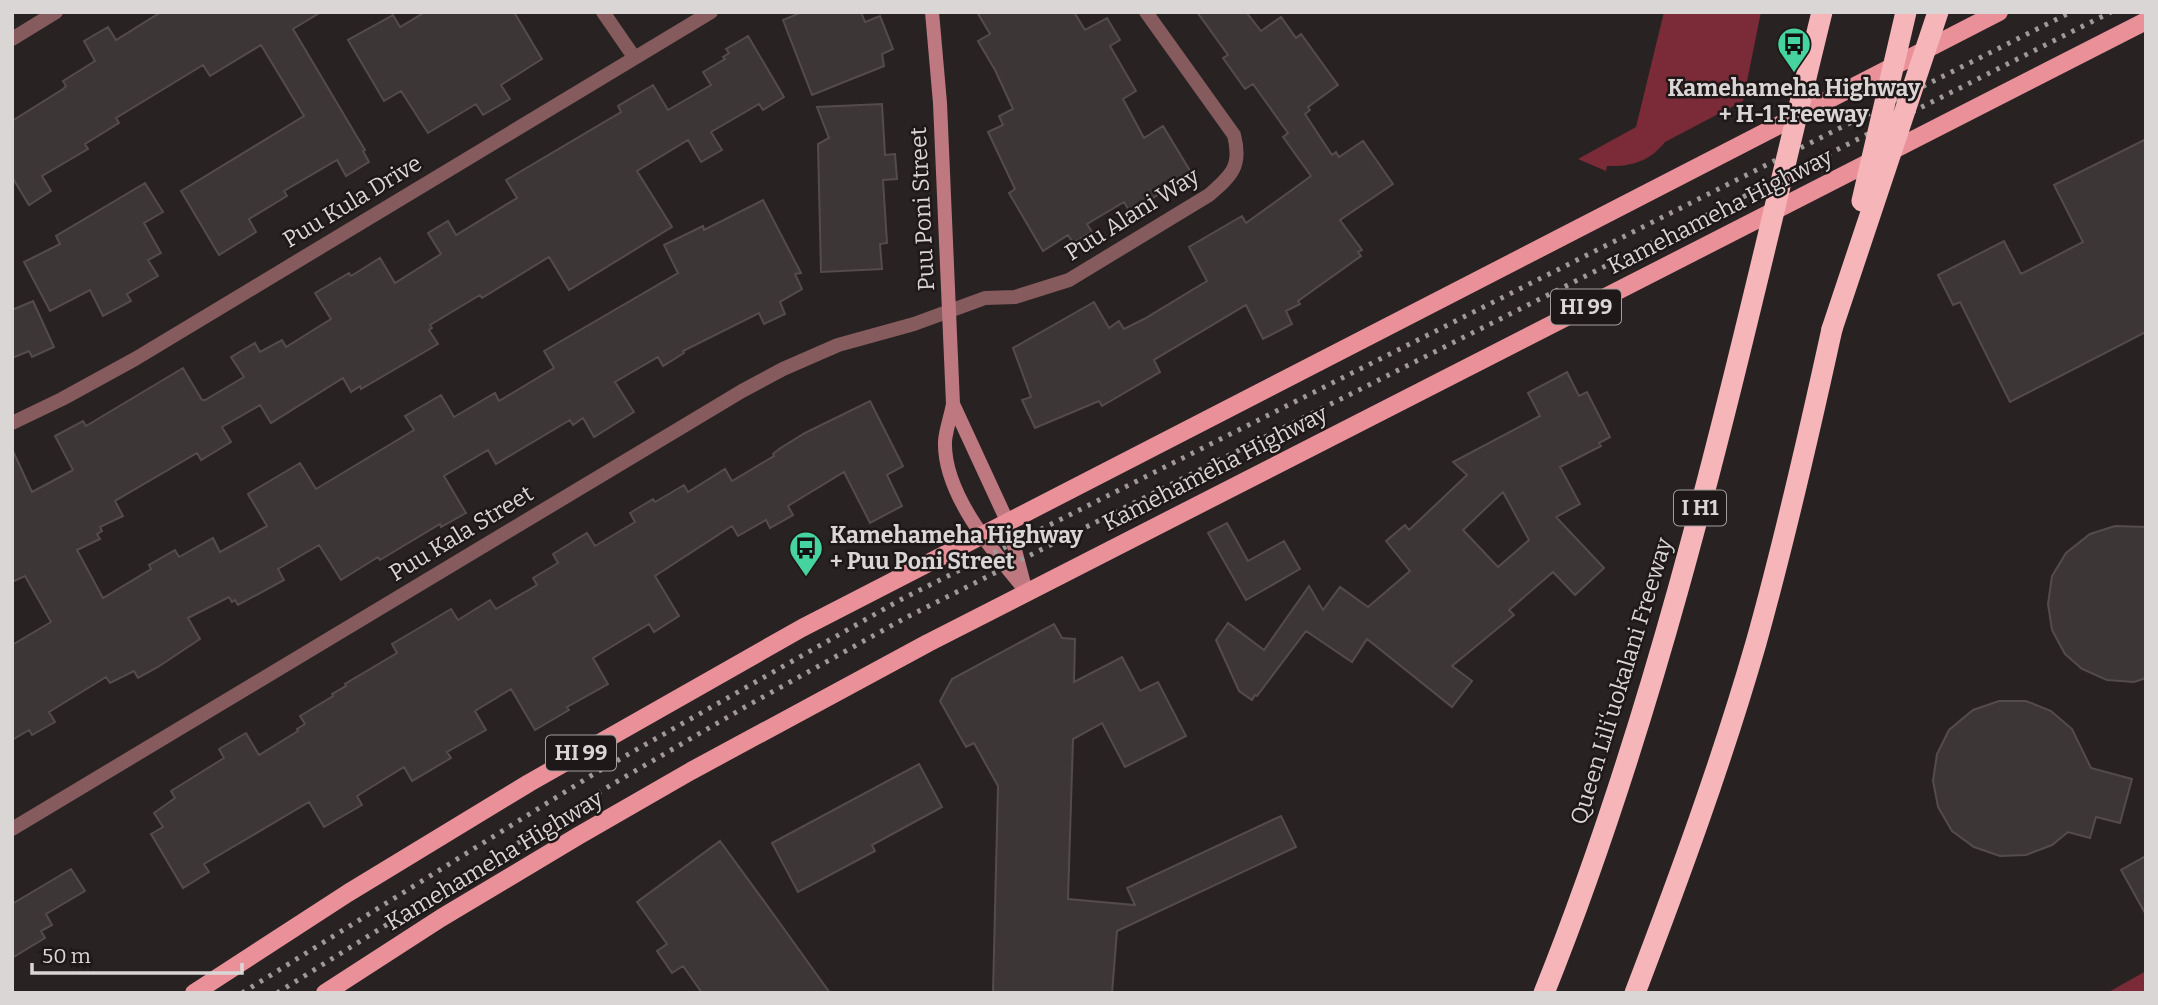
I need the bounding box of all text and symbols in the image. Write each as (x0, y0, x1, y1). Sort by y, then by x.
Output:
bus stop icon: Kamehameha Highway + H-1 Freeway (1775, 25, 1813, 74)
place label: Kamehameha Highway + H-1 Freeway (1667, 74, 1921, 128)
street label: Puu Poni Street (904, 126, 940, 292)
street label: Kamehameha Highway (1603, 142, 1838, 280)
street label: Puu Kula Drive (278, 149, 426, 253)
street label: Puu Alani Way (1060, 161, 1205, 266)
road number: HI 99 (1551, 290, 1621, 324)
street label: Kamehameha Highway (1098, 399, 1333, 537)
street label: Puu Kala Street (384, 479, 538, 587)
road number: I H1 (1674, 490, 1726, 526)
place label: Kamehameha Highway + Puu Poni Street (830, 521, 1083, 575)
bus stop icon: Kamehameha Highway + Puu Poni Street (787, 529, 825, 578)
street label: Queen Liliʻuokalani Freeway (1564, 533, 1678, 828)
road number: HI 99 (546, 736, 616, 770)
street label: Kamehameha Highway (380, 784, 609, 936)
scale bar (32, 932, 242, 976)
text: 50 m (42, 943, 91, 969)

